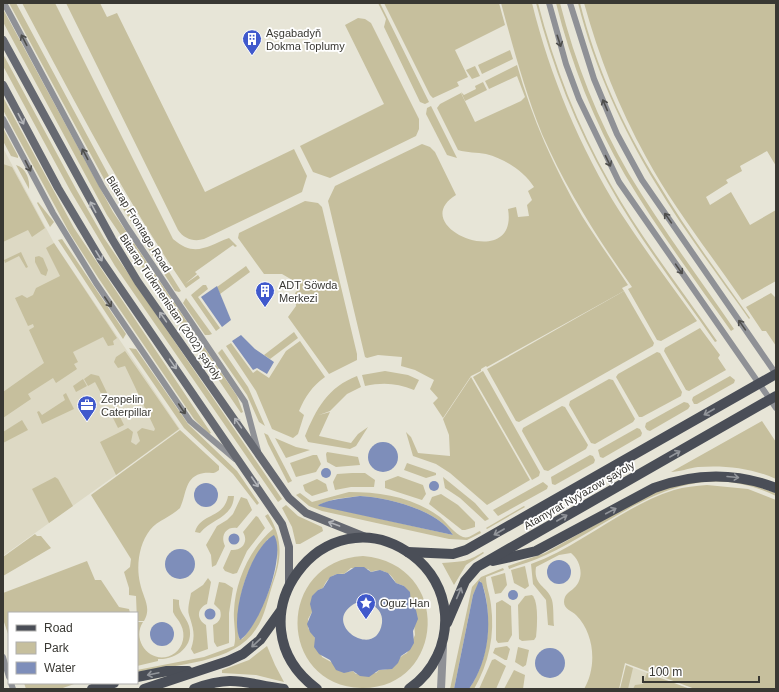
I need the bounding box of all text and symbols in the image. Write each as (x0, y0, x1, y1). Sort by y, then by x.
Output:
place label: Aşgabadyň Dokma Toplumy (266, 27, 345, 52)
building icon: Aşgabadyň Dokma Toplumy (241, 28, 263, 56)
one-way arrow (19, 34, 27, 46)
one-way arrow (556, 34, 563, 47)
one-way arrow (601, 100, 608, 112)
one-way arrow (18, 113, 26, 125)
one-way arrow (81, 149, 88, 161)
one-way arrow (605, 154, 612, 166)
one-way arrow (25, 160, 32, 172)
street label: Bitarap Frontage Road (104, 174, 174, 274)
one-way arrow (89, 201, 97, 213)
one-way arrow (664, 213, 672, 224)
street label: Bitarap Türkmenistan (2002) şaýoly (118, 232, 225, 383)
one-way arrow (96, 250, 104, 262)
one-way arrow (675, 263, 683, 274)
place label: ADT Söwda Merkezi (279, 279, 338, 304)
building icon: ADT Söwda Merkezi (254, 280, 276, 308)
one-way arrow (104, 296, 112, 307)
one-way arrow (159, 312, 167, 323)
one-way arrow (738, 320, 746, 331)
one-way arrow (169, 358, 177, 369)
place label: Zeppelin Caterpillar (101, 393, 151, 418)
office icon: Zeppelin Caterpillar (76, 394, 98, 422)
one-way arrow (178, 403, 186, 414)
one-way arrow (703, 408, 715, 416)
one-way arrow (234, 418, 242, 429)
one-way arrow (669, 449, 681, 457)
street label: Atamyrat Nyýazow şaýoly (521, 458, 637, 532)
one-way arrow (726, 473, 739, 481)
one-way arrow (251, 476, 259, 487)
one-way arrow (605, 507, 617, 515)
one-way arrow (556, 514, 568, 522)
one-way arrow (329, 520, 341, 528)
one-way arrow (493, 528, 505, 536)
one-way arrow (456, 587, 463, 599)
place icon: Oguz Han (355, 592, 377, 620)
place label: Oguz Han (380, 597, 430, 609)
legend (8, 612, 138, 684)
text: Road (44, 621, 73, 635)
one-way arrow (251, 638, 261, 648)
text: Park (44, 641, 70, 655)
scale bar (643, 658, 759, 684)
text: Water (44, 661, 76, 675)
text: 100 m (649, 665, 682, 679)
one-way arrow (147, 671, 160, 679)

